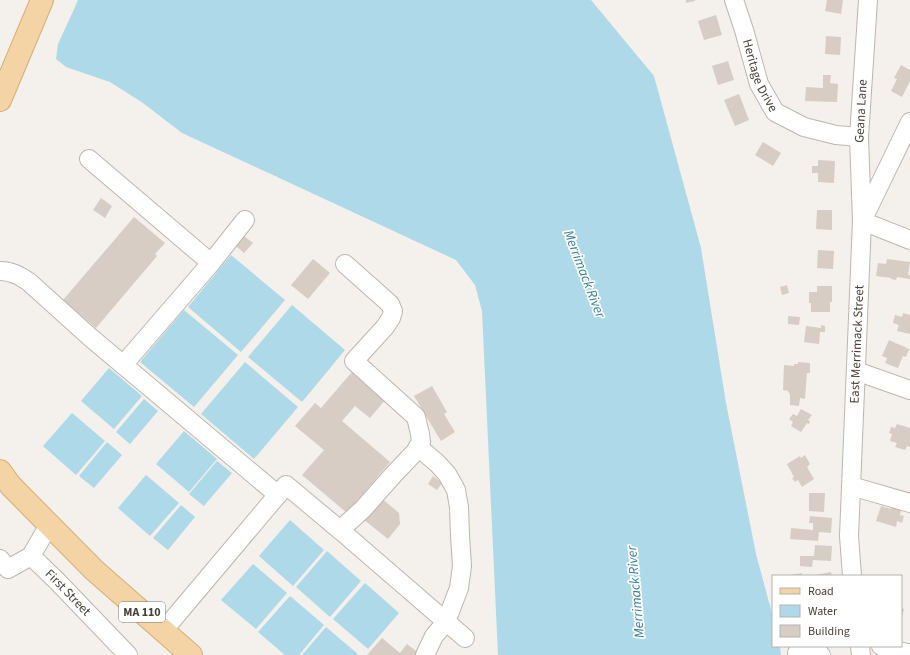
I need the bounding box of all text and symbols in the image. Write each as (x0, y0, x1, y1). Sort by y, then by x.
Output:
street label: Heritage Drive (738, 37, 782, 115)
street label: Geana Lane (850, 79, 872, 143)
water label: Merrimack River (558, 227, 610, 322)
street label: East Merrimack Street (845, 284, 868, 404)
water label: Merrimack River (622, 544, 650, 639)
street label: First Street (41, 565, 95, 620)
legend (772, 575, 902, 647)
text: Road (808, 583, 834, 600)
road number: MA 110 (119, 602, 165, 622)
text: Water (808, 603, 838, 620)
text: Building (808, 623, 850, 640)

